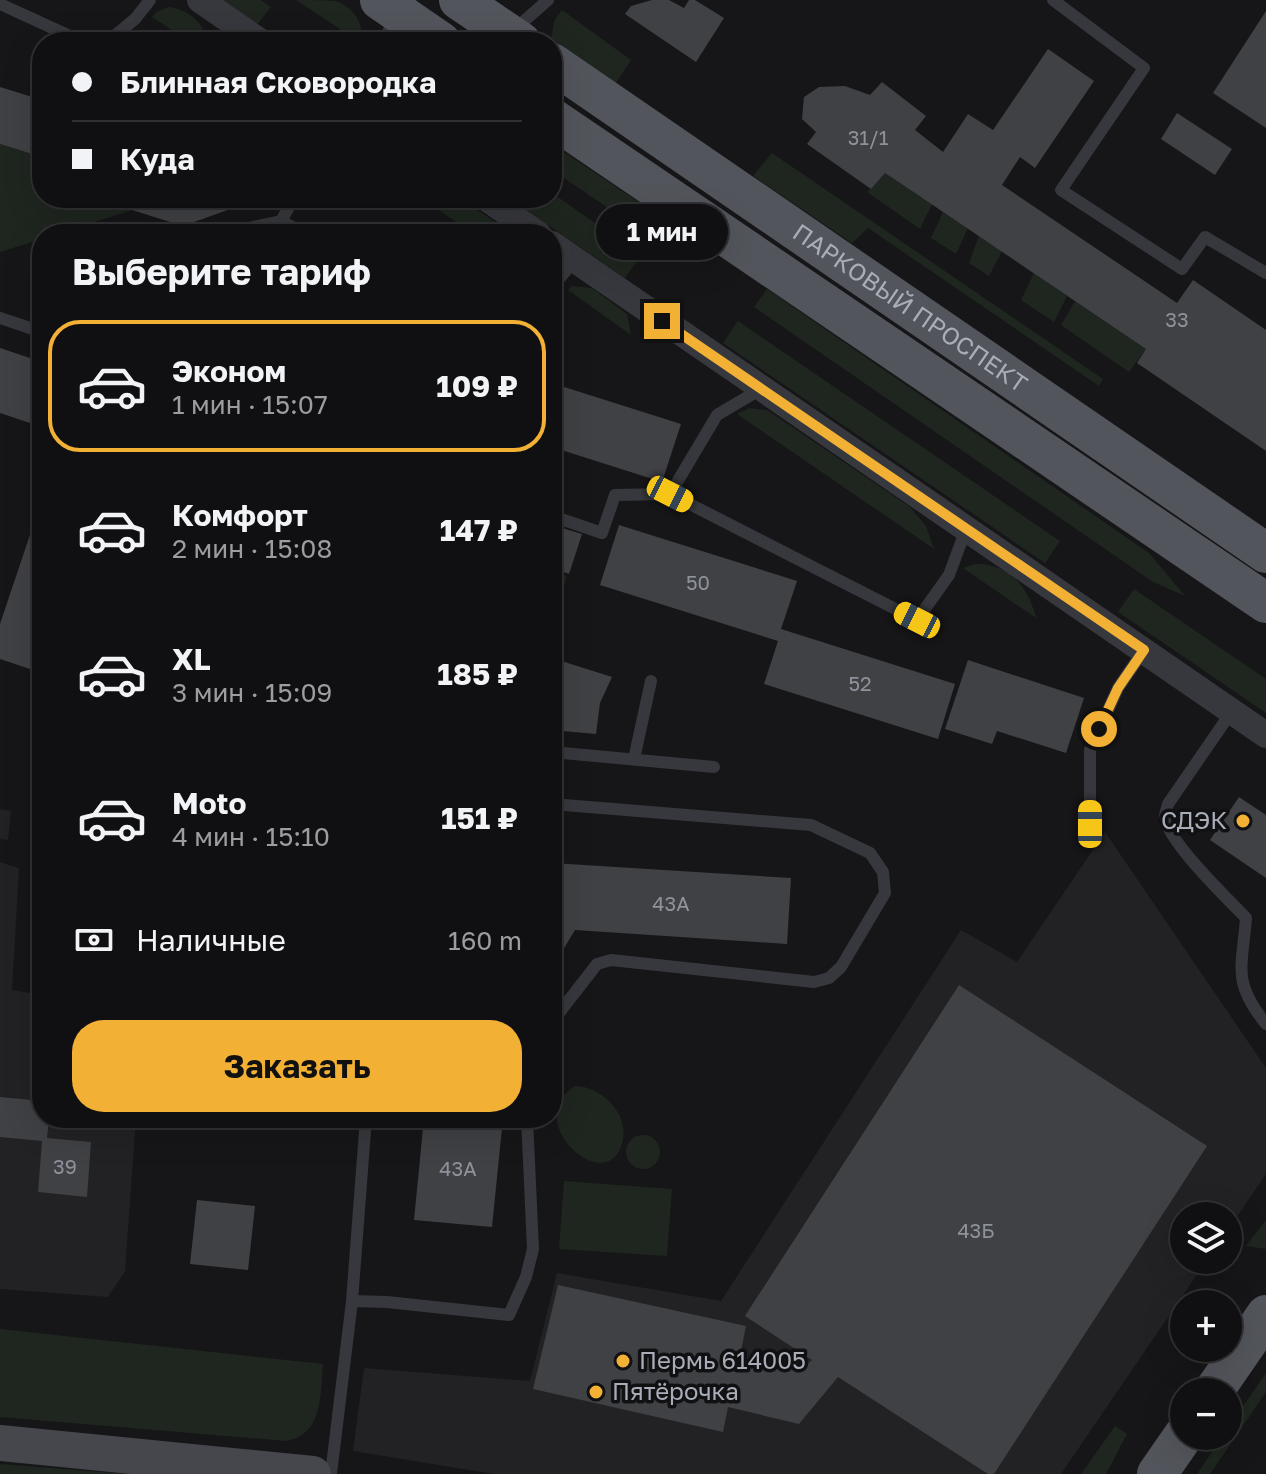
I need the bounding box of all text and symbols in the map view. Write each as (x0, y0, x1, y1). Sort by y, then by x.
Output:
text: Блинная Сковородка (120, 64, 436, 100)
house number: 31/1 (848, 125, 889, 149)
text: Куда (120, 141, 195, 177)
callout: 1 мин (596, 205, 728, 261)
text: 1 мин (627, 216, 697, 247)
street label: ПАРКОВЫЙ ПРОСПЕКТ (788, 217, 1034, 398)
text: Выберите тариф (72, 250, 371, 293)
route end (644, 303, 680, 339)
house number: 33 (1165, 307, 1189, 331)
icon: car (76, 350, 148, 422)
text: Эконом (172, 353, 286, 389)
text: 109 ₽ (436, 368, 518, 404)
text: 1 мин · 15:07 (172, 389, 328, 420)
car (643, 472, 697, 516)
icon: car (76, 494, 148, 566)
text: Комфорт (172, 497, 308, 533)
text: 147 ₽ (440, 512, 518, 548)
text: 2 мин · 15:08 (172, 533, 332, 564)
house number: 50 (686, 570, 710, 594)
car (890, 598, 944, 642)
icon: car (76, 638, 148, 710)
text: XL (172, 641, 211, 677)
text: 185 ₽ (437, 656, 518, 692)
house number: 52 (848, 671, 872, 695)
text: 3 мин · 15:09 (172, 677, 332, 708)
route start (1081, 711, 1117, 747)
icon: car (76, 782, 148, 854)
text: Moto (172, 785, 247, 821)
text: 151 ₽ (441, 800, 518, 836)
car (1078, 800, 1102, 848)
place label: СДЭК (1161, 805, 1227, 834)
marker: СДЭК (1234, 812, 1252, 830)
text: 4 мин · 15:10 (172, 821, 330, 852)
house number: 43А (652, 891, 690, 915)
icon: cash (72, 918, 116, 962)
text: Наличные (136, 922, 286, 958)
text: 160 m (448, 925, 522, 956)
button: Заказать (72, 1020, 522, 1112)
house number: 39 (53, 1154, 77, 1178)
house number: 43А (439, 1156, 477, 1180)
map controls (1170, 1202, 1242, 1450)
button: layers (1170, 1202, 1242, 1274)
house number: 43Б (957, 1218, 995, 1242)
button: + (1170, 1290, 1242, 1362)
place label: Пермь 614005 (639, 1345, 806, 1374)
marker: Пермь 614005 (614, 1352, 632, 1370)
place label: Пятёрочка (612, 1376, 739, 1405)
button: − (1170, 1378, 1242, 1450)
marker: Пятёрочка (587, 1383, 605, 1401)

